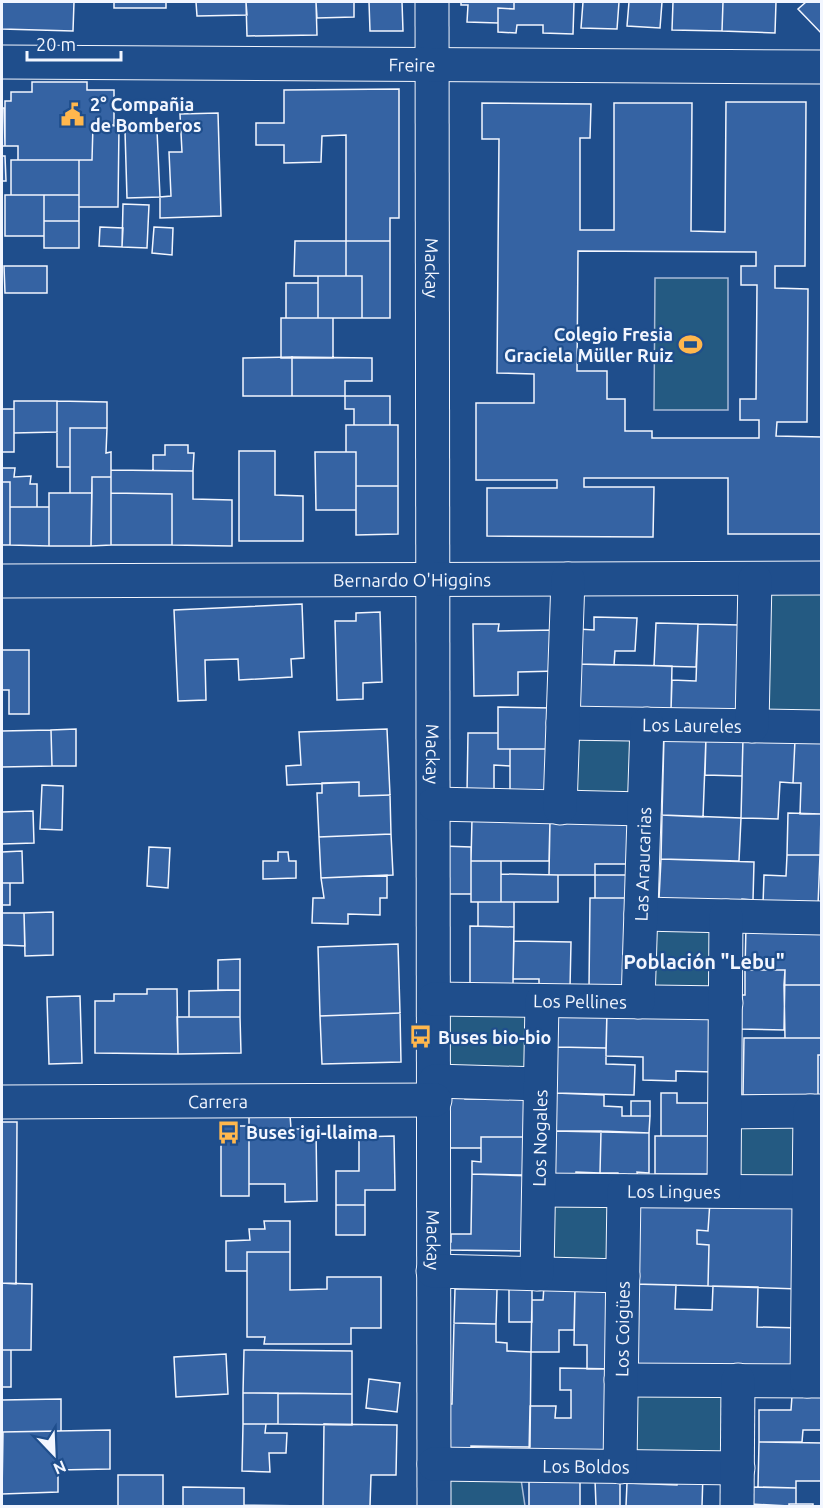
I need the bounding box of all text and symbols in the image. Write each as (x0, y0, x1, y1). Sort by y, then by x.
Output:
scale bar (27, 24, 122, 62)
text: 20 m (36, 34, 76, 54)
street label: Freire (388, 54, 436, 75)
place label: 2° Compañia de Bomberos (90, 94, 201, 135)
public building icon: 2° Compañia de Bomberos (59, 101, 85, 127)
street label: Mackay (422, 238, 442, 298)
place label: Colegio Fresia Graciela Müller Ruiz (504, 324, 673, 365)
sports icon: Colegio Fresia Graciela Müller Ruiz (678, 331, 704, 357)
street label: Bernardo O'Higgins (333, 569, 491, 590)
street label: Los Laureles (642, 714, 742, 736)
street label: Mackay (423, 724, 443, 784)
street label: Las Araucarias (631, 806, 654, 922)
district label: Población "Lebu" (623, 950, 785, 973)
street label: Los Pellines (533, 990, 627, 1012)
bus stop icon: Buses bio-bio (407, 1024, 433, 1050)
place label: Buses bio-bio (438, 1027, 551, 1047)
street label: Los Nogales (529, 1089, 550, 1187)
street label: Carrera (188, 1091, 248, 1111)
bus stop icon: Buses igi-llaima (215, 1119, 241, 1145)
place label: Buses igi-llaima (246, 1122, 378, 1142)
street label: Los Lingues (627, 1181, 721, 1201)
street label: Mackay (424, 1210, 444, 1270)
street label: Los Coigües (611, 1281, 633, 1377)
north arrow (24, 1424, 84, 1484)
street label: Los Boldos (542, 1455, 630, 1477)
text: N (51, 1457, 69, 1478)

